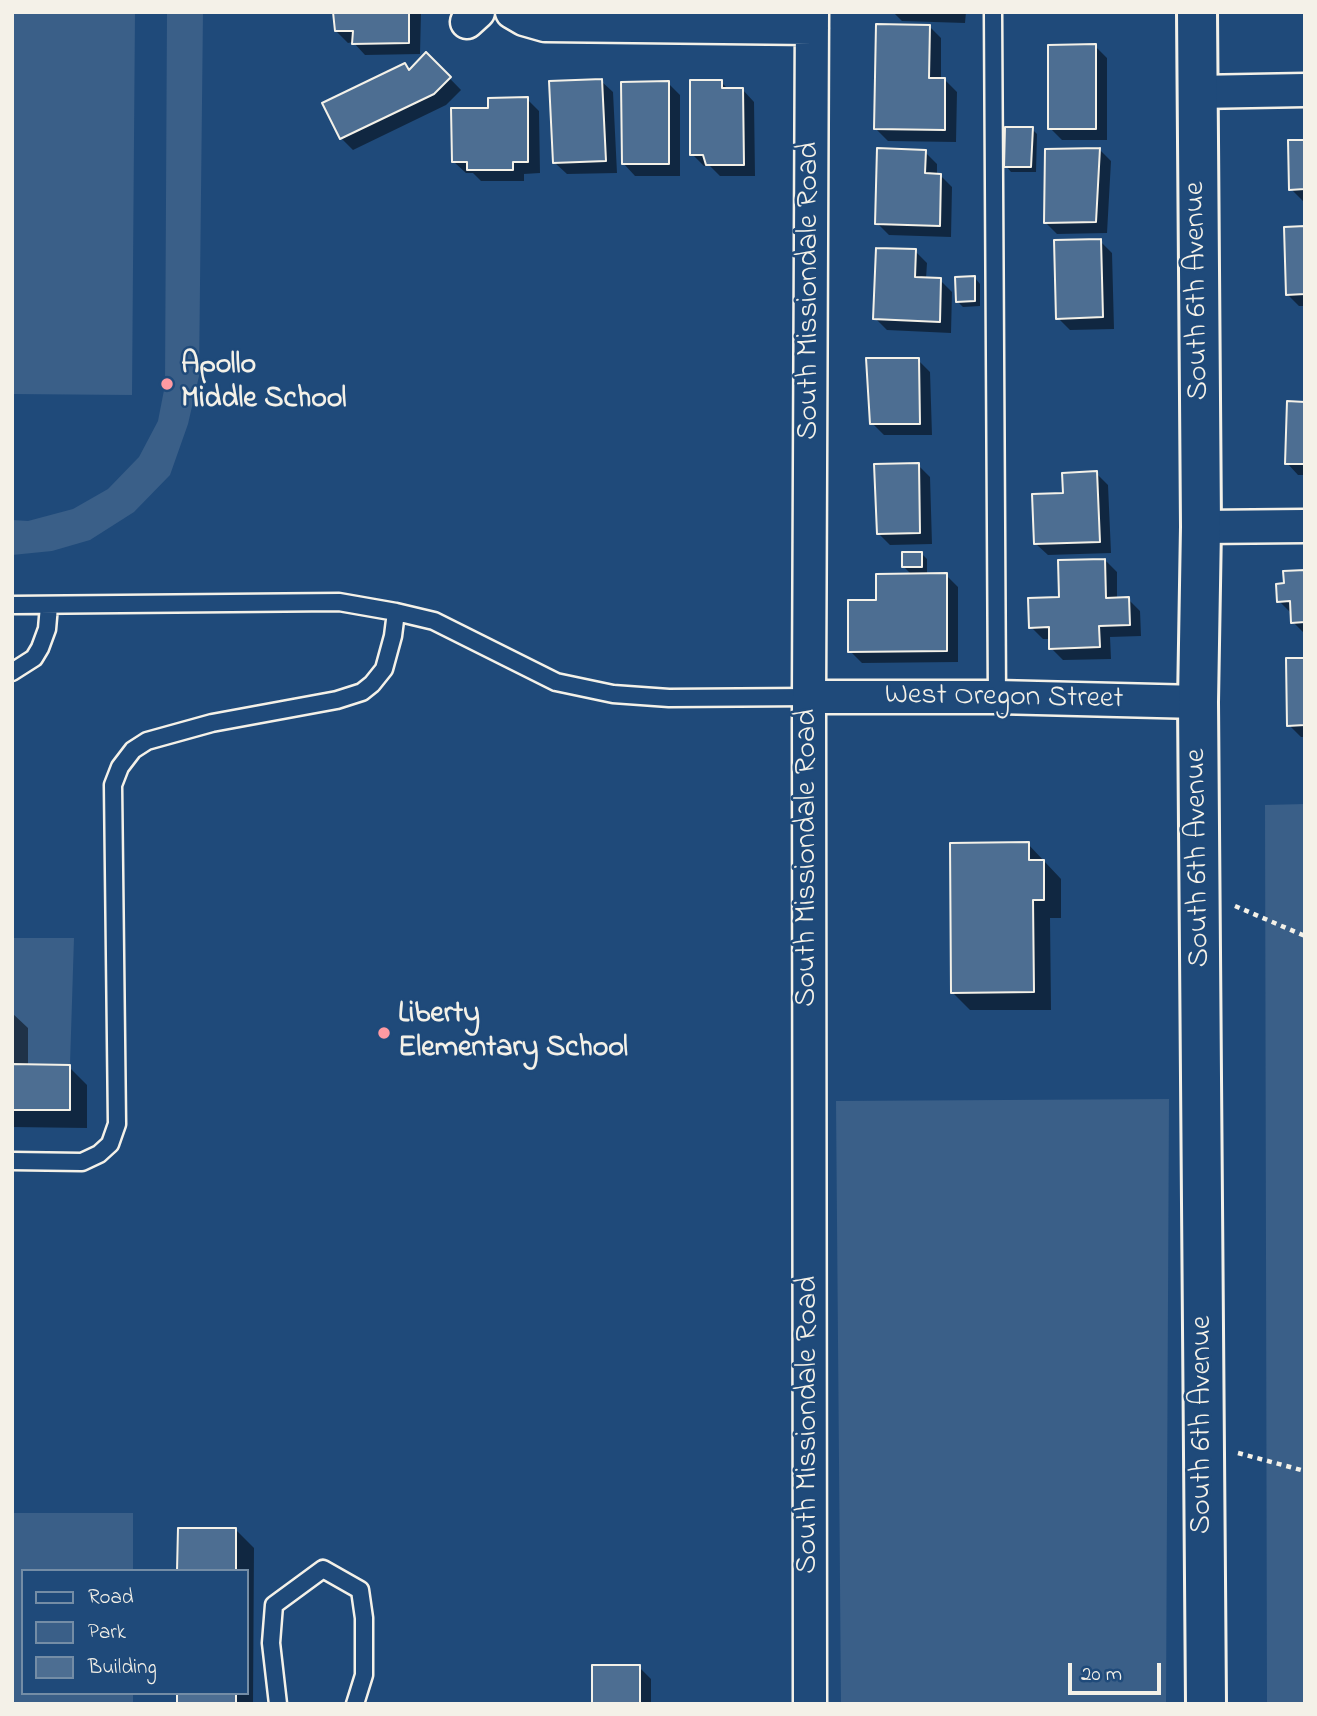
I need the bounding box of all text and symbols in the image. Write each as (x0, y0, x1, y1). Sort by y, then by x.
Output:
street label: South Missiondale Road (793, 142, 829, 440)
street label: South 6th Avenue (1179, 181, 1219, 401)
place label: Apollo Middle School (181, 349, 346, 420)
marker: Apollo Middle School (159, 376, 175, 392)
street label: West Oregon Street (884, 679, 1124, 719)
street label: South Missiondale Road (791, 709, 827, 1007)
street label: South 6th Avenue (1180, 748, 1220, 968)
place label: Liberty Elementary School (398, 998, 628, 1068)
marker: Liberty Elementary School (376, 1025, 392, 1041)
street label: South Missiondale Road (792, 1276, 828, 1574)
street label: South 6th Avenue (1186, 1316, 1222, 1534)
legend (21, 1569, 248, 1695)
text: Road (88, 1583, 134, 1613)
text: Park (88, 1618, 126, 1648)
scale bar (1072, 1650, 1165, 1694)
text: Building (88, 1653, 157, 1683)
text: 20 m (1081, 1660, 1122, 1690)

